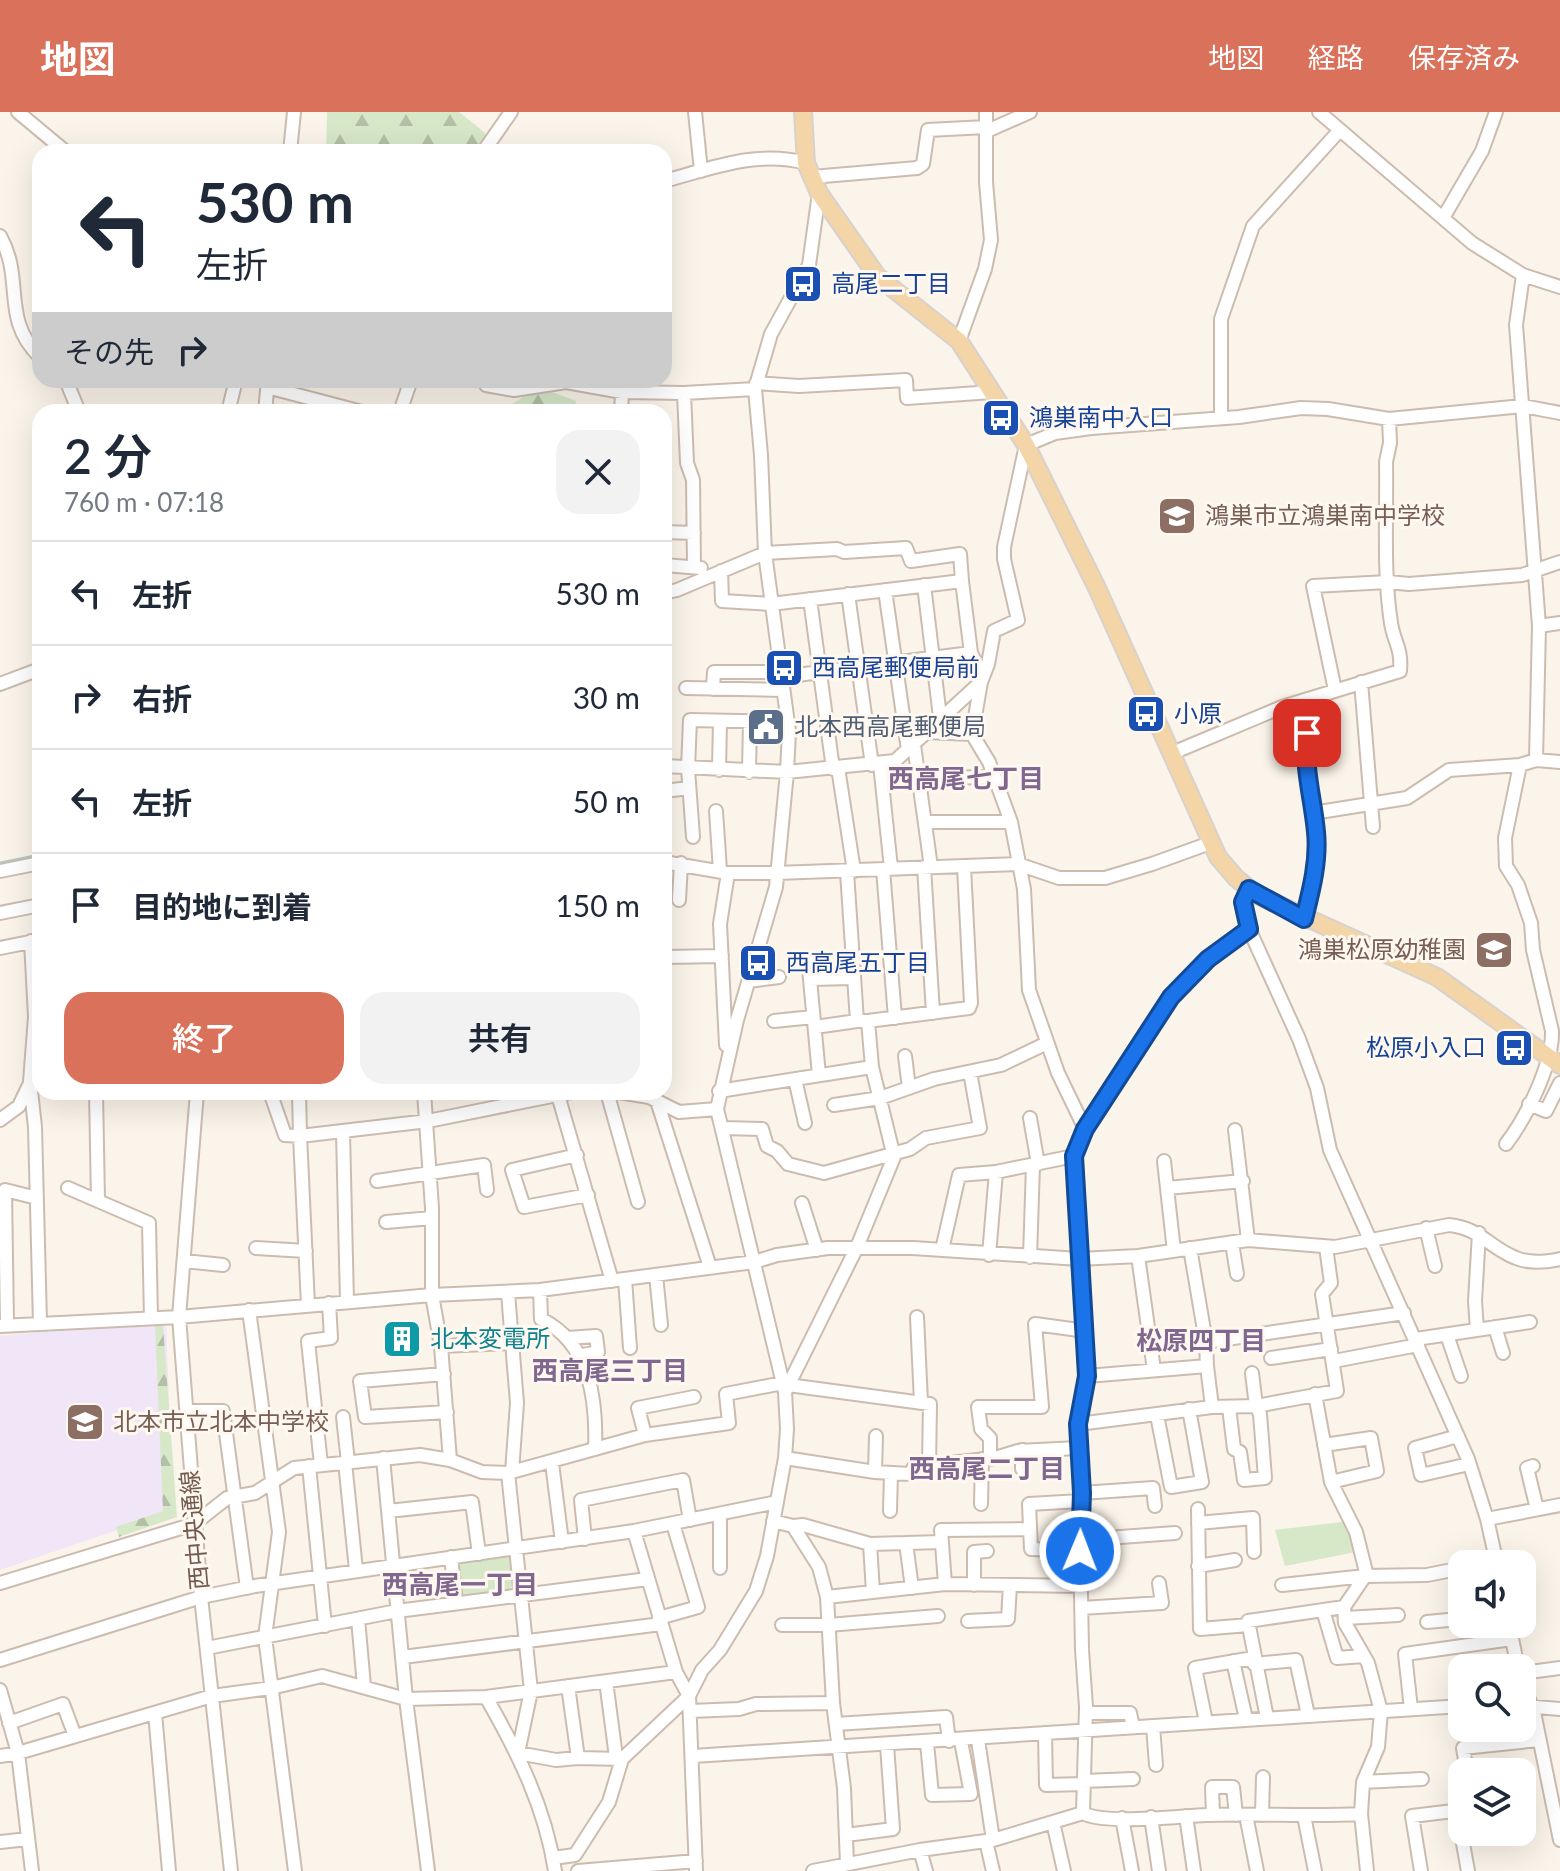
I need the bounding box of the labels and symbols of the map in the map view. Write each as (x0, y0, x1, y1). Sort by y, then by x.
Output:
bus stop icon: 高尾二丁目 (782, 263, 824, 305)
place label: 高尾二丁目 (831, 268, 951, 297)
bus stop icon: 鴻巣南中入口 (980, 397, 1022, 439)
place label: 鴻巣南中入口 (1029, 402, 1173, 431)
school or university icon: 鴻巣市立鴻巣南中学校 (1156, 495, 1198, 537)
place label: 鴻巣市立鴻巣南中学校 (1205, 500, 1445, 529)
bus stop icon: 西高尾郵便局前 (763, 647, 805, 689)
place label: 西高尾郵便局前 (812, 652, 980, 681)
bus stop icon: 小原 (1125, 693, 1167, 735)
place label: 小原 (1174, 698, 1222, 727)
pin (1273, 699, 1341, 767)
public building icon: 北本西高尾郵便局 (745, 706, 787, 748)
place label: 北本西高尾郵便局 (794, 711, 986, 740)
district label: 西高尾七丁目 (888, 762, 1044, 794)
school or university icon: 鴻巣松原幼稚園 (1473, 929, 1515, 971)
place label: 鴻巣松原幼稚園 (1298, 934, 1466, 963)
bus stop icon: 西高尾五丁目 (737, 942, 779, 984)
place label: 西高尾五丁目 (786, 947, 930, 976)
bus stop icon: 松原小入口 (1493, 1027, 1535, 1069)
place label: 松原小入口 (1366, 1032, 1486, 1061)
building icon: 北本変電所 (381, 1318, 423, 1360)
place label: 北本変電所 (430, 1323, 550, 1352)
district label: 松原四丁目 (1136, 1324, 1266, 1356)
district label: 西高尾三丁目 (532, 1354, 688, 1386)
school or university icon: 北本市立北本中学校 (64, 1401, 106, 1443)
place label: 北本市立北本中学校 (113, 1406, 329, 1435)
district label: 西高尾二丁目 (909, 1452, 1065, 1484)
street label: 西中央通線 (174, 1469, 213, 1591)
position arrow (1038, 1509, 1122, 1593)
district label: 西高尾一丁目 (382, 1568, 538, 1600)

